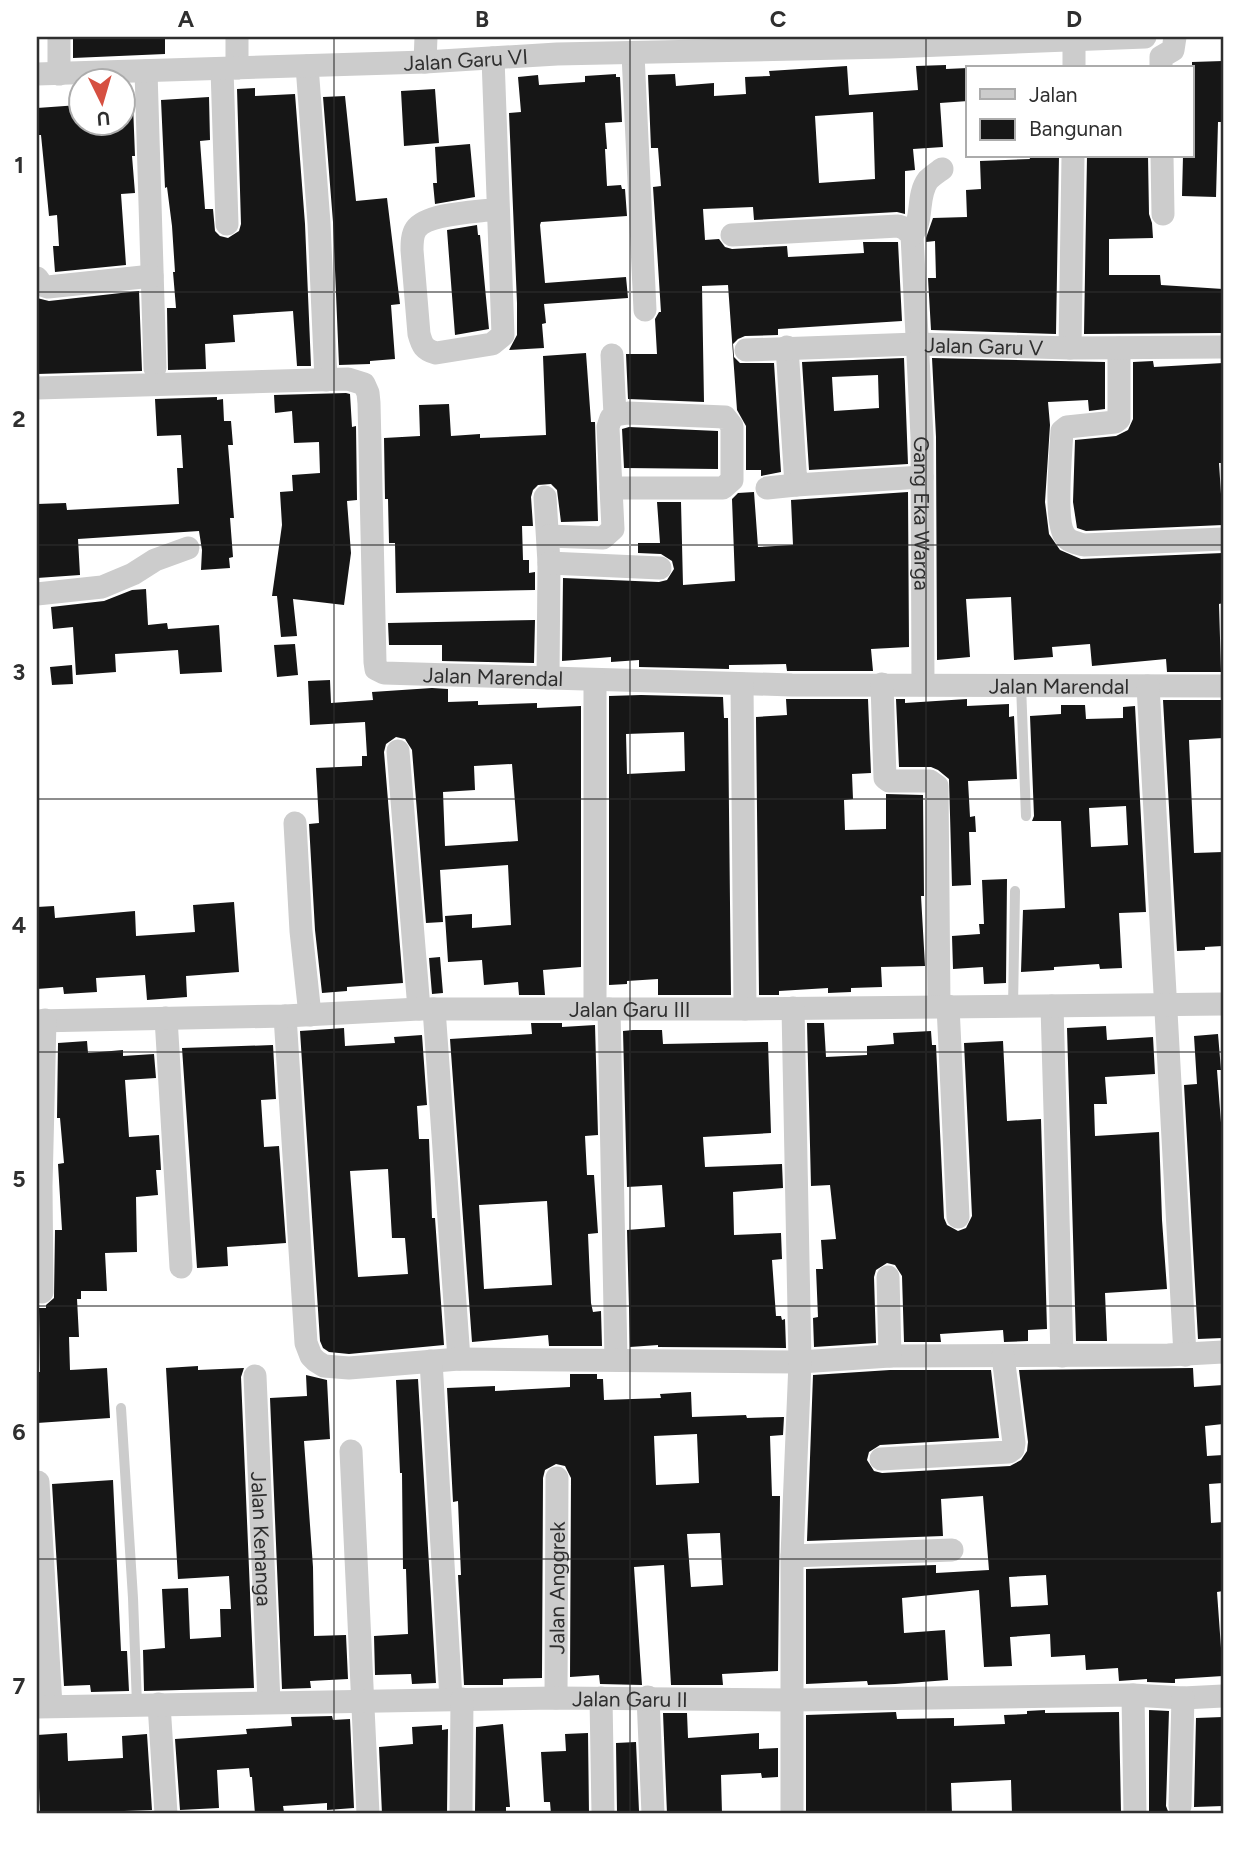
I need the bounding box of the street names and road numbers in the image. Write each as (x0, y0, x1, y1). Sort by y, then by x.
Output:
street label: Jalan Garu VI (403, 43, 529, 75)
street label: Jalan Garu V (924, 332, 1044, 360)
street label: Gang Eka Warga (909, 436, 935, 591)
street label: Jalan Marendal (423, 662, 564, 691)
street label: Jalan Marendal (989, 673, 1129, 698)
street label: Jalan Garu III (569, 997, 691, 1022)
street label: Jalan Kenanga (247, 1471, 277, 1607)
street label: Jalan Anggrek (544, 1521, 569, 1655)
street label: Jalan Garu II (572, 1686, 688, 1712)

